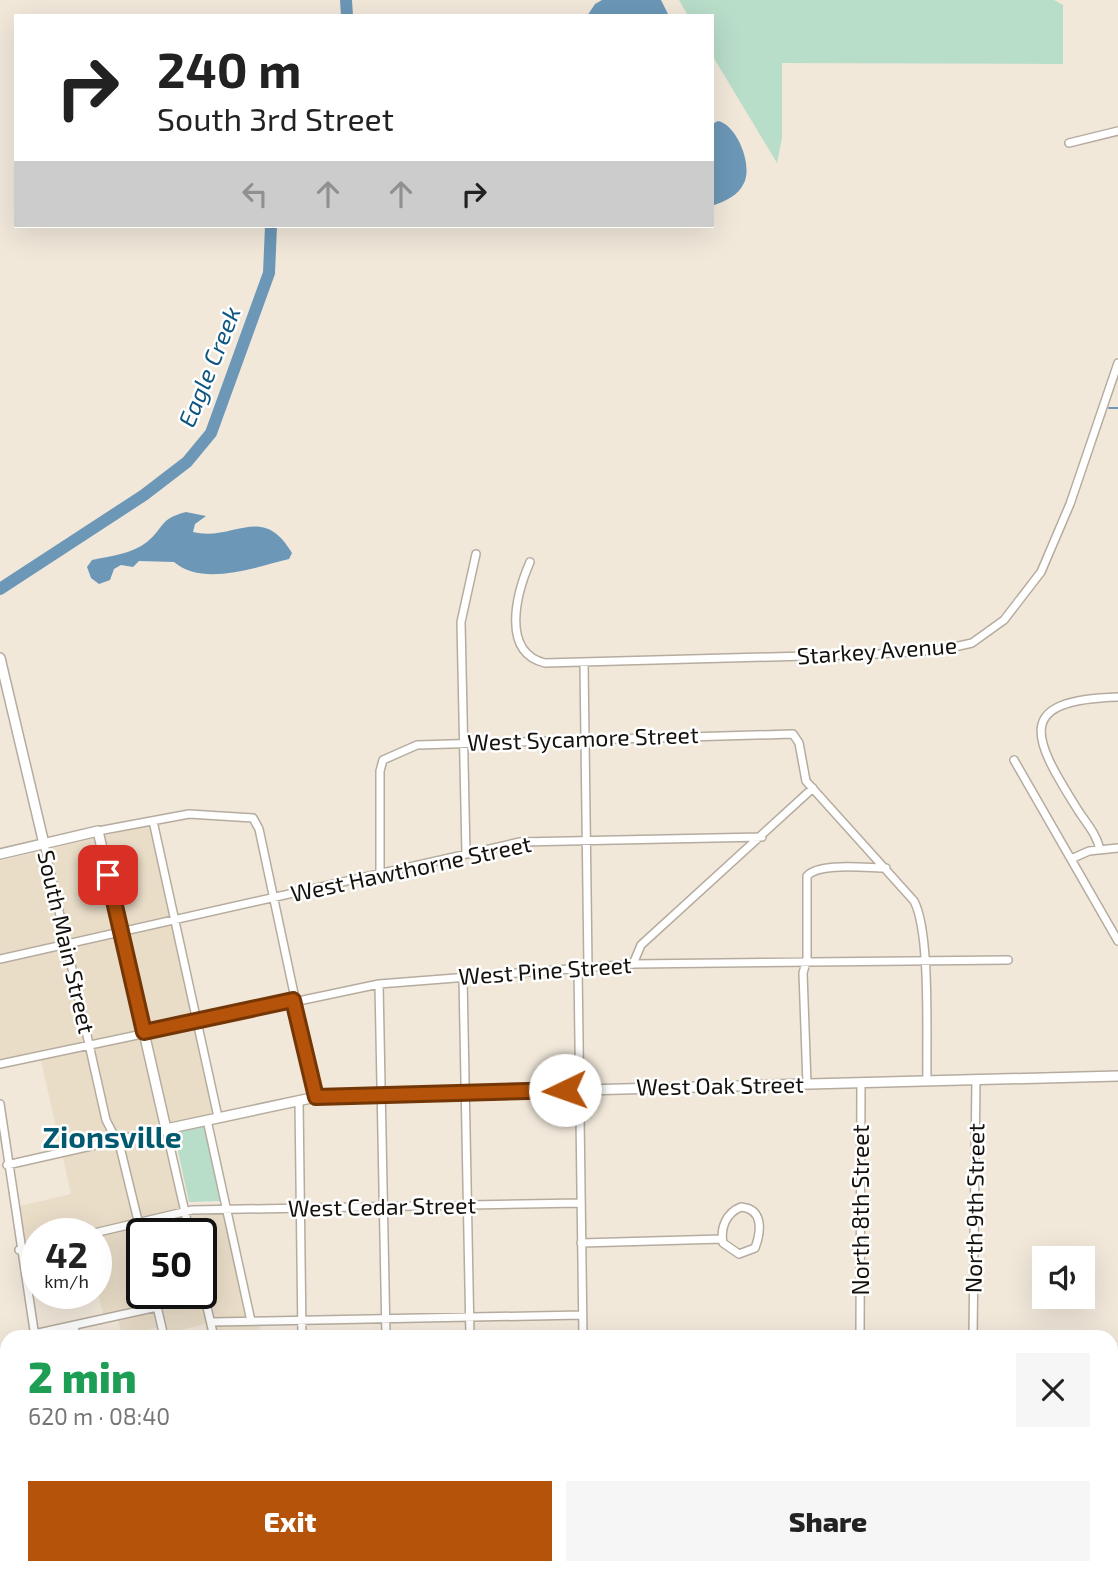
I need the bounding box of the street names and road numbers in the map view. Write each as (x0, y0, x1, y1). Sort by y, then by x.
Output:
street label: Starkey Avenue (796, 630, 958, 670)
street label: West Sycamore Street (467, 720, 699, 756)
street label: West Hawthorne Street (288, 829, 534, 907)
street label: South Main Street (32, 847, 102, 1036)
street label: West Pine Street (457, 950, 633, 990)
street label: West Oak Street (636, 1070, 804, 1100)
street label: North 9th Street (959, 1122, 989, 1293)
street label: North 8th Street (846, 1124, 874, 1295)
street label: West Cedar Street (288, 1190, 477, 1222)

